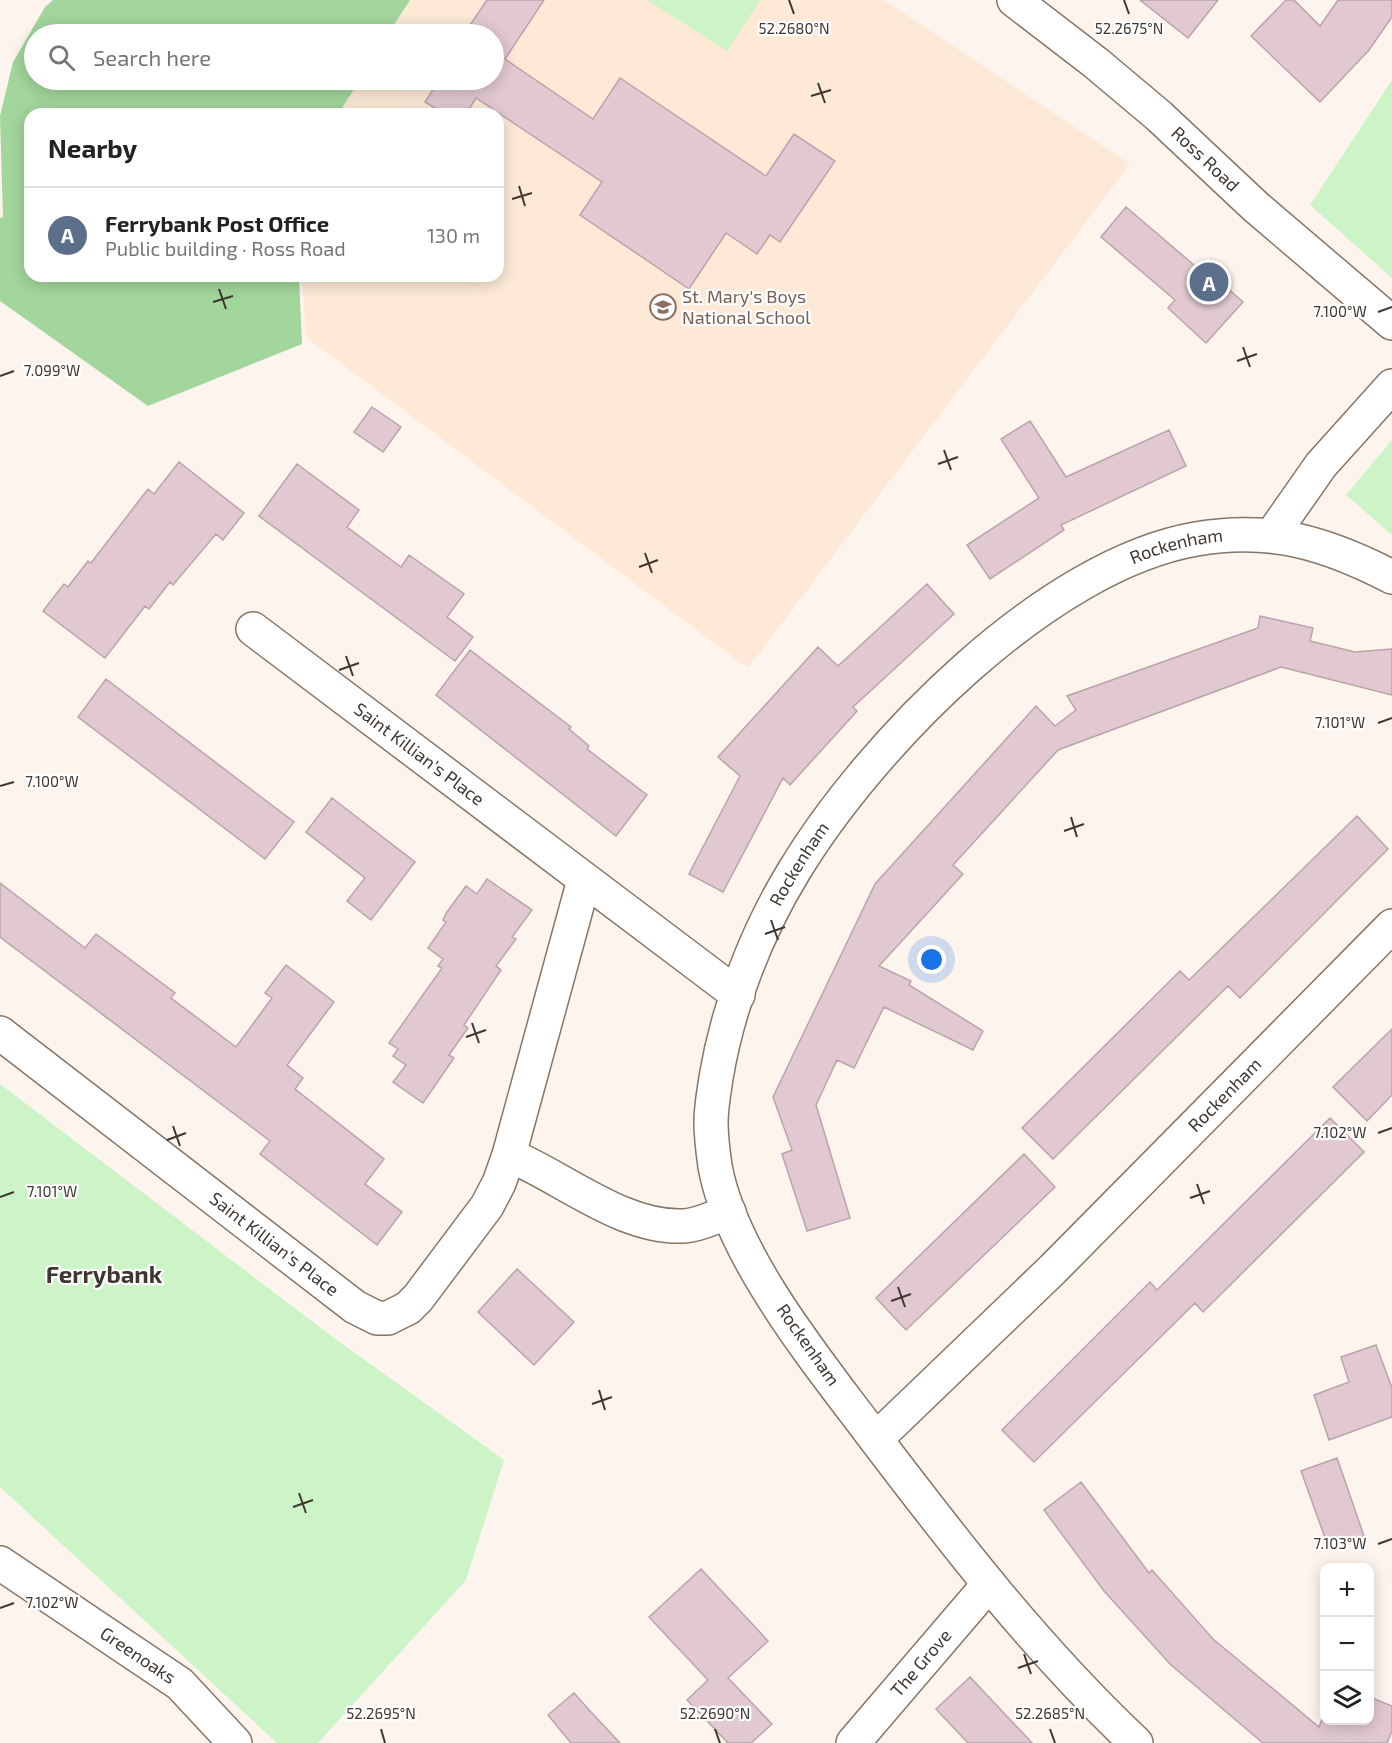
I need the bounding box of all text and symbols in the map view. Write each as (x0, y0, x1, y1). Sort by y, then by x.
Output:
text: 52.2680°N (758, 19, 830, 37)
text: 52.2675°N (1095, 19, 1163, 37)
search box (24, 24, 504, 90)
icon: search (45, 41, 78, 74)
text: Search here (93, 44, 211, 70)
street label: Ross Road (1167, 121, 1244, 196)
text: Nearby (48, 132, 137, 163)
text: Ferrybank Post Office (105, 210, 329, 236)
text: A (61, 223, 74, 247)
text: 130 m (427, 223, 480, 247)
text: Public building · Ross Road (105, 236, 346, 260)
pin: A (1190, 260, 1228, 304)
place label: St. Mary's Boys National School (682, 285, 811, 328)
school or university icon: St. Mary's Boys National School (648, 292, 678, 322)
text: 7.100°W (1313, 302, 1367, 320)
text: 7.099°W (24, 361, 80, 379)
street label: Rockenham (1126, 523, 1224, 568)
street label: Saint Killian's Place (350, 697, 489, 810)
text: 7.101°W (1315, 713, 1365, 731)
text: 7.100°W (25, 772, 79, 790)
street label: Rockenham (764, 817, 833, 909)
your location (917, 945, 946, 974)
street label: Rockenham (1183, 1053, 1266, 1136)
text: 7.102°W (1314, 1123, 1366, 1141)
text: 7.101°W (27, 1182, 77, 1200)
street label: Saint Killian's Place (205, 1187, 344, 1300)
district label: Ferrybank (46, 1259, 163, 1288)
street label: Rockenham (773, 1299, 845, 1390)
text: 7.103°W (1314, 1534, 1366, 1552)
map controls (1320, 1563, 1374, 1725)
button: + (1320, 1563, 1374, 1617)
text: 7.102°W (26, 1593, 78, 1611)
button: − (1320, 1617, 1374, 1671)
street label: Greenoaks (96, 1622, 180, 1688)
street label: The Grove (885, 1624, 956, 1701)
button: layers (1320, 1671, 1374, 1725)
text: 52.2695°N (346, 1704, 416, 1722)
text: 52.2690°N (680, 1704, 750, 1722)
text: 52.2685°N (1015, 1704, 1085, 1722)

